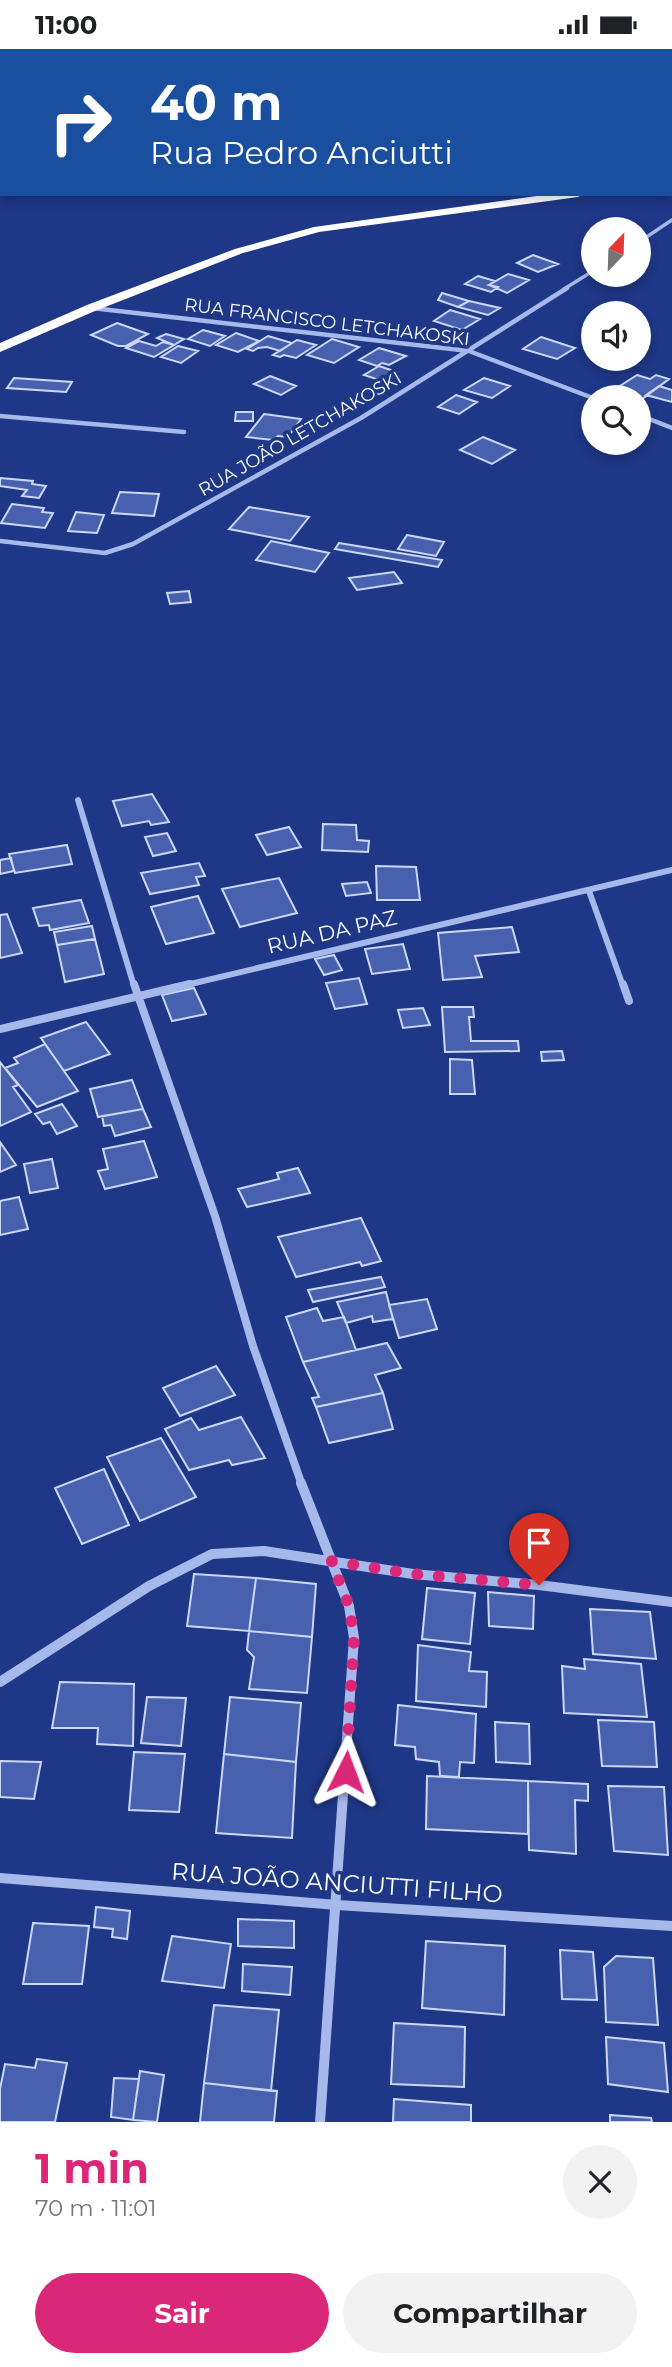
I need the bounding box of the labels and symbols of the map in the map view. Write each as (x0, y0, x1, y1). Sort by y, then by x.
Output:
north arrow (581, 217, 651, 287)
street label: RUA FRANCISCO LETCHAKOSKI (183, 294, 471, 350)
street label: RUA JOÃO LETCHAKOSKI (195, 367, 405, 501)
street label: RUA DA PAZ (264, 904, 399, 959)
pin (509, 1513, 569, 1585)
position arrow (309, 1735, 383, 1809)
street label: RUA JOÃO ANCIUTTI FILHO (170, 1856, 504, 1909)

